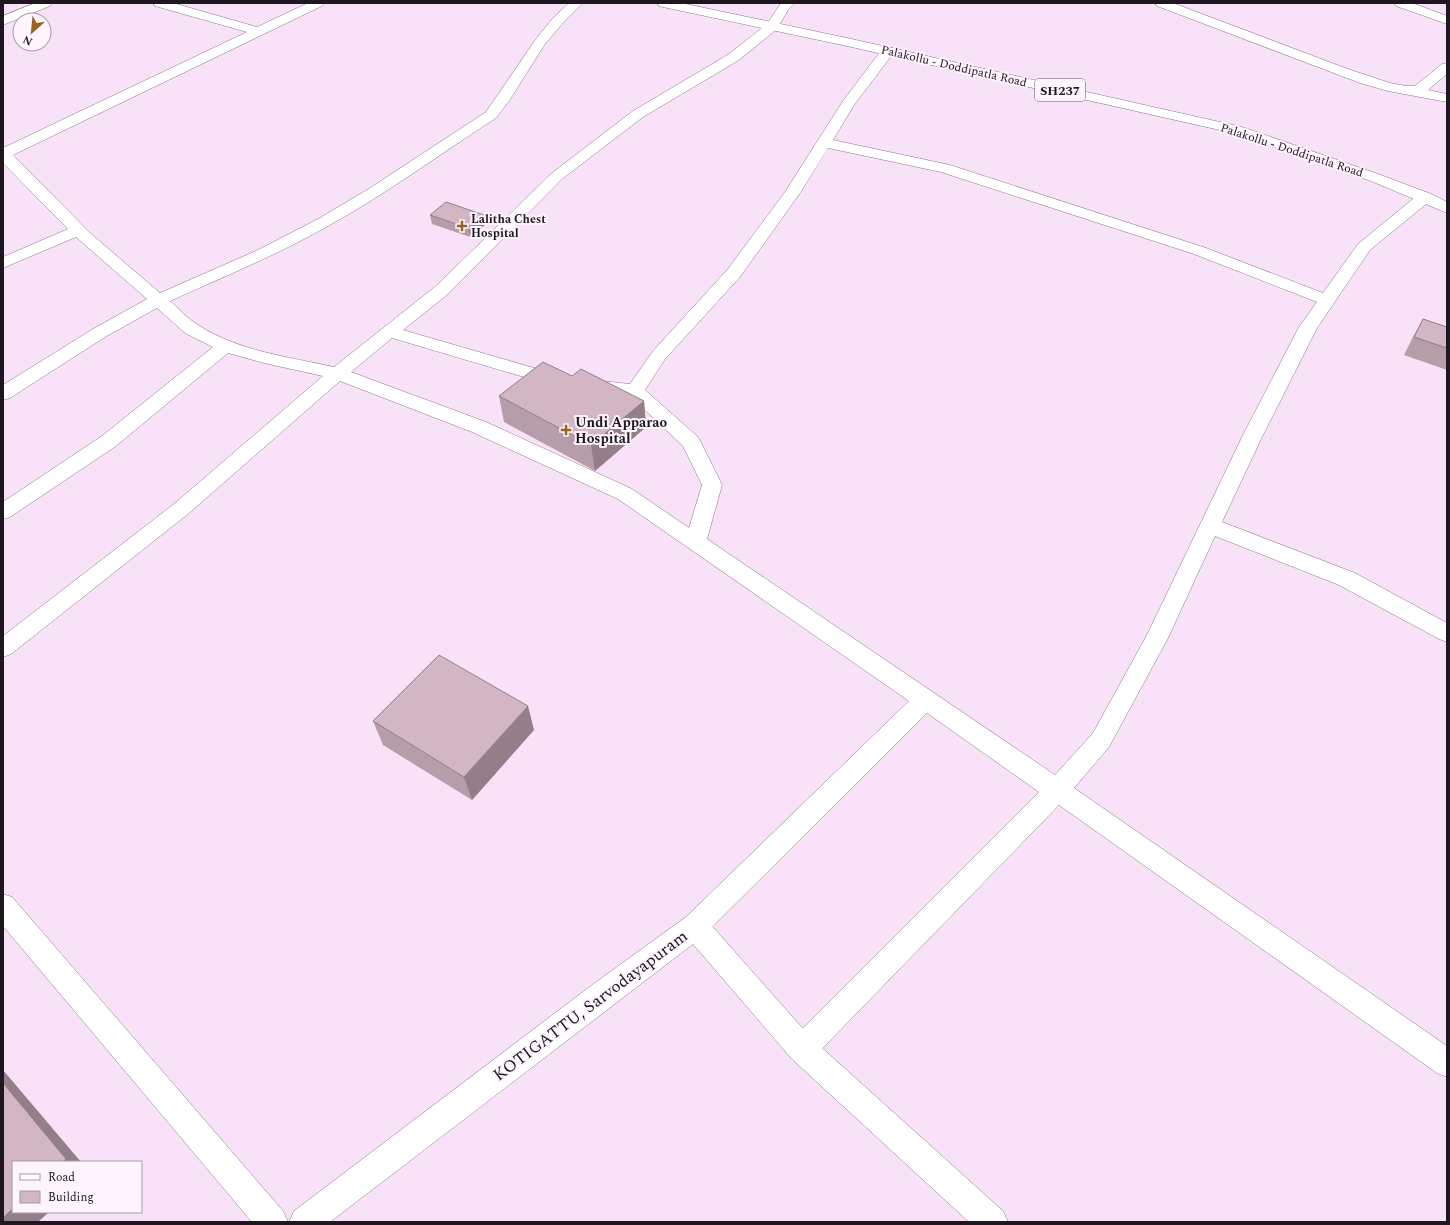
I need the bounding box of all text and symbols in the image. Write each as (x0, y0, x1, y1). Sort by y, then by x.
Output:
north arrow (12, 12, 52, 52)
text: N (20, 31, 36, 50)
street label: Palakollu - Doddipatla Road (879, 40, 1029, 93)
road number: SH237 (1035, 79, 1085, 101)
street label: Palakollu - Doddipatla Road (1218, 118, 1366, 183)
place label: Lalitha Chest Hospital (471, 210, 546, 243)
marker: Lalitha Chest Hospital (456, 220, 468, 232)
place label: Undi Apparao Hospital (575, 412, 667, 449)
marker: Undi Apparao Hospital (560, 424, 572, 436)
street label: KOTIGATTU, Sarvodayapuram (488, 924, 693, 1088)
legend (12, 1161, 142, 1213)
text: Road (48, 1168, 75, 1187)
text: Building (48, 1188, 94, 1207)

